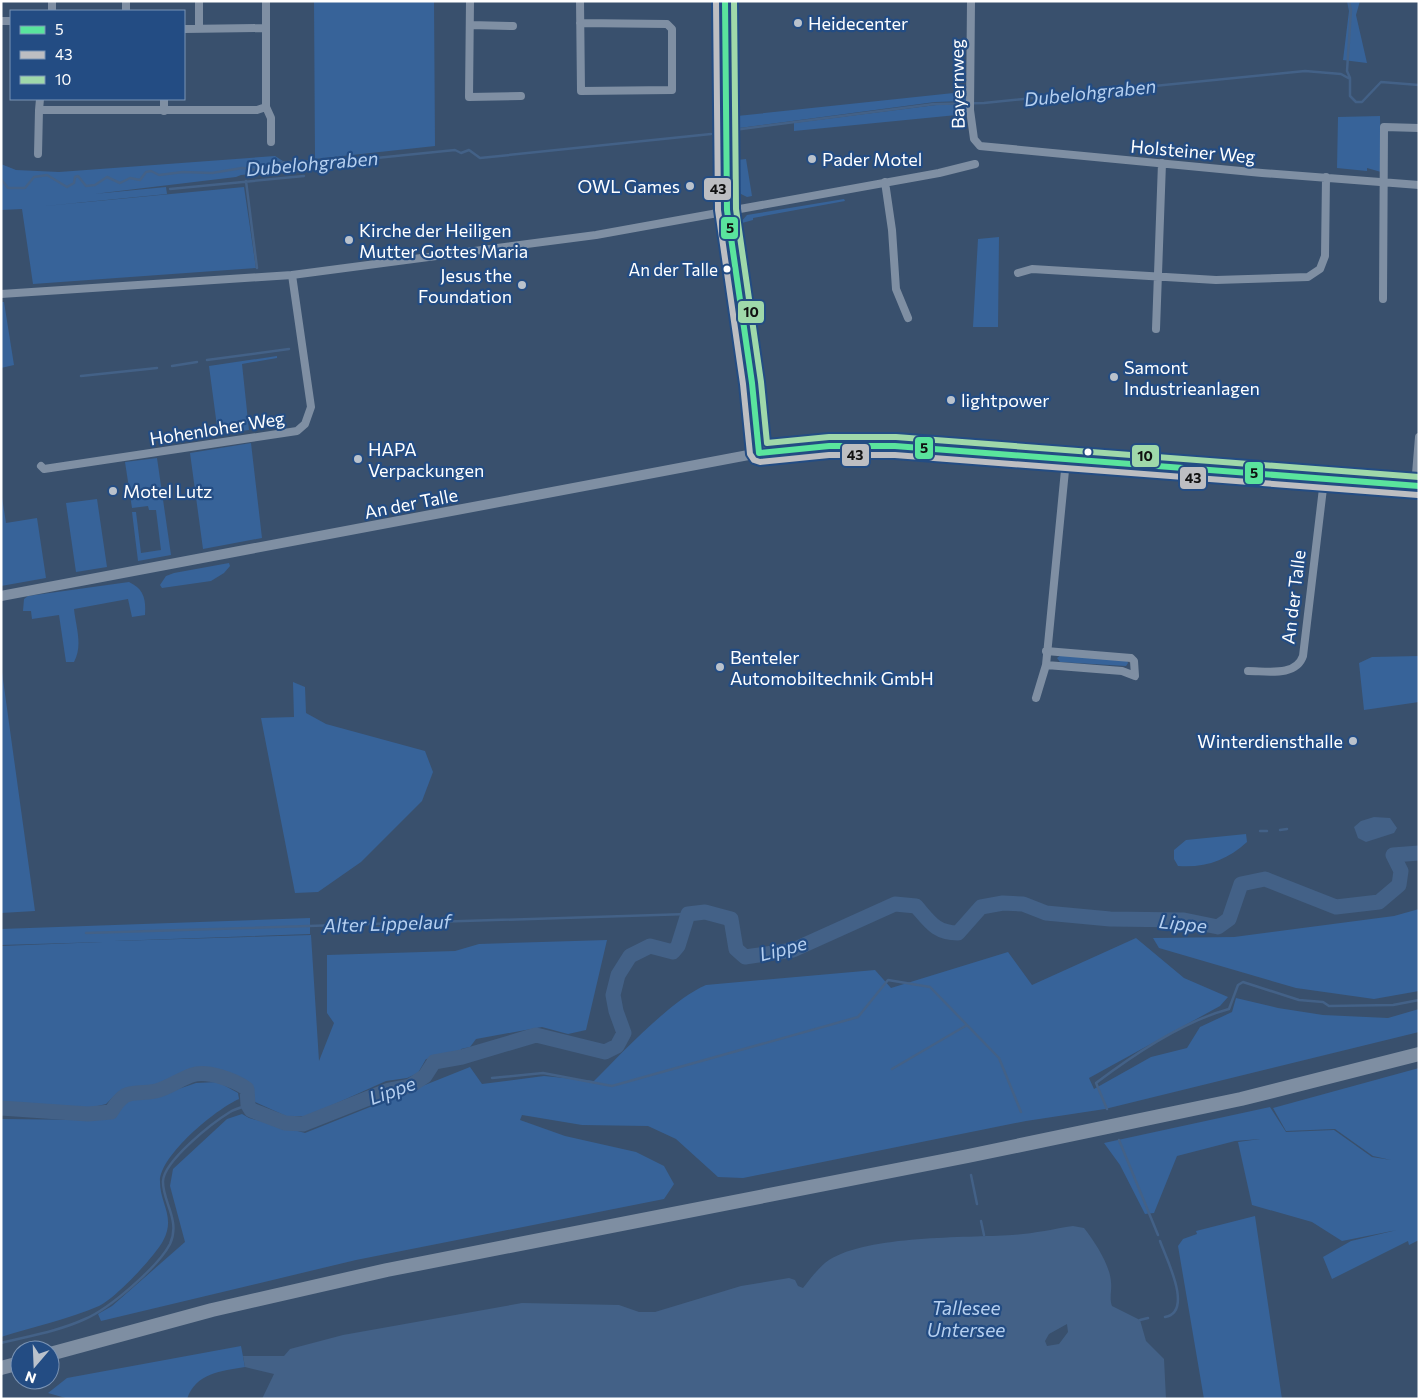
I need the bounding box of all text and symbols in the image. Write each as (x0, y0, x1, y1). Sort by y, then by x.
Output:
legend (10, 10, 185, 100)
place label: Heidecenter (808, 12, 908, 34)
marker: Heidecenter (792, 17, 804, 29)
text: 5 (55, 20, 64, 38)
street label: Bayernweg (945, 39, 969, 129)
text: 43 (55, 45, 73, 63)
text: 10 (55, 70, 71, 88)
water label: Dubelohgraben (1023, 74, 1157, 110)
street label: Holsteiner Weg (1130, 135, 1257, 167)
water label: Dubelohgraben (245, 146, 379, 180)
place label: Pader Motel (822, 148, 922, 170)
marker: Pader Motel (806, 153, 818, 165)
place label: OWL Games (578, 175, 680, 197)
line badge: 43 (703, 177, 732, 201)
marker: OWL Games (684, 180, 696, 192)
text: 43 (710, 180, 726, 197)
line badge: 5 (720, 216, 739, 240)
place label: Kirche der Heiligen Mutter Gottes Maria (359, 219, 528, 262)
text: 5 (726, 219, 734, 236)
marker: Kirche der Heiligen Mutter Gottes Maria (343, 234, 355, 246)
place label: An der Talle (629, 259, 718, 280)
place label: Jesus the Foundation (418, 264, 512, 307)
marker: An der Talle (722, 264, 732, 274)
marker: Jesus the Foundation (516, 279, 528, 291)
line badge: 10 (737, 300, 765, 324)
text: 10 (743, 303, 759, 320)
place label: Samont Industrieanlagen (1124, 356, 1260, 399)
marker: Samont Industrieanlagen (1108, 371, 1120, 383)
place label: lightpower (961, 389, 1050, 411)
marker: lightpower (945, 394, 957, 406)
street label: Hohenloher Weg (148, 406, 286, 450)
line badge: 5 (914, 436, 934, 460)
place label: HAPA Verpackungen (368, 438, 484, 481)
text: 5 (920, 439, 928, 456)
line badge: 43 (841, 443, 870, 467)
line badge: 10 (1131, 444, 1160, 468)
text: 43 (847, 446, 863, 463)
unlabelled marker (1083, 447, 1093, 457)
text: 10 (1137, 447, 1153, 464)
marker: HAPA Verpackungen (352, 453, 364, 465)
line badge: 5 (1244, 461, 1264, 485)
text: 5 (1250, 464, 1258, 481)
line badge: 43 (1179, 466, 1207, 490)
text: 43 (1185, 469, 1201, 486)
place label: Motel Lutz (123, 480, 212, 502)
street label: An der Talle (362, 483, 460, 523)
marker: Motel Lutz (107, 485, 119, 497)
street label: An der Talle (1276, 549, 1310, 645)
place label: Benteler Automobiltechnik GmbH (730, 646, 934, 689)
marker: Benteler Automobiltechnik GmbH (714, 661, 726, 673)
place label: Winterdiensthalle (1197, 730, 1343, 752)
marker: Winterdiensthalle (1347, 735, 1359, 747)
water label: Alter Lippelauf (322, 909, 454, 937)
water label: Lippe (1158, 909, 1208, 937)
water label: Lippe (757, 931, 809, 965)
water label: Lippe (365, 1071, 419, 1109)
water label: Tallesee Untersee (927, 1296, 1005, 1341)
north arrow (10, 1340, 60, 1390)
text: N (23, 1368, 38, 1388)

